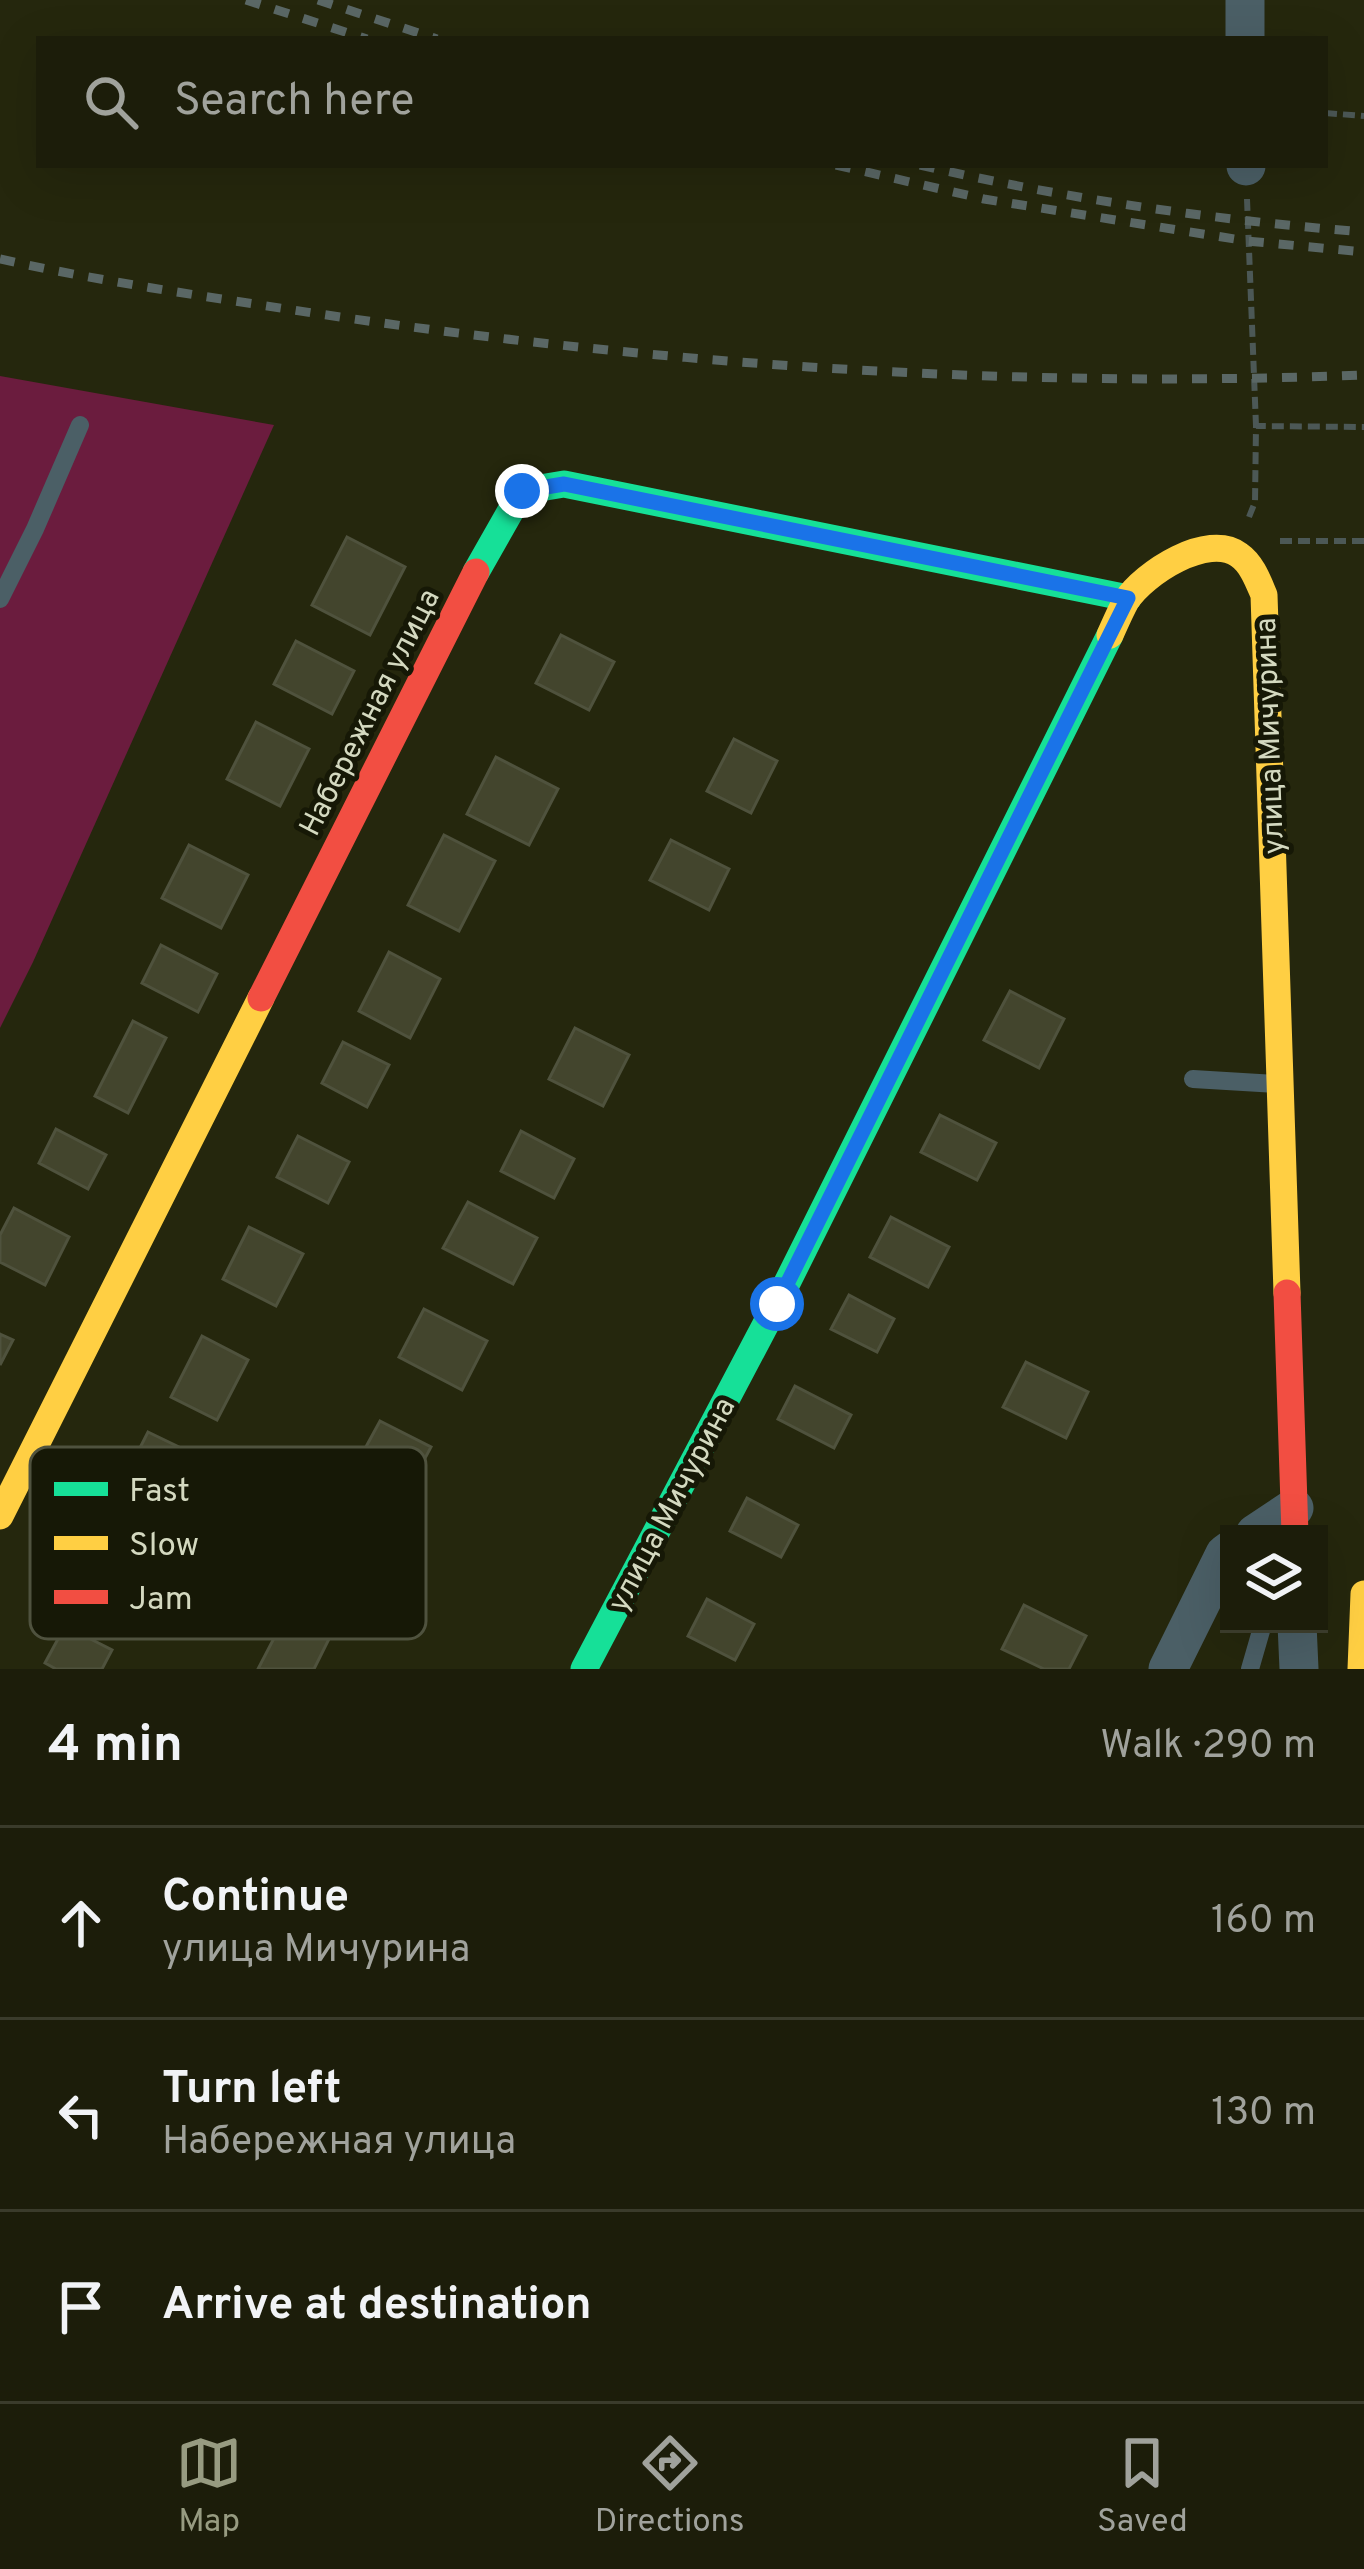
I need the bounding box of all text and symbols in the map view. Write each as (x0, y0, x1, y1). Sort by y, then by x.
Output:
search box (36, 36, 1328, 168)
icon: search (78, 69, 144, 135)
text: Search here (174, 74, 414, 131)
route end (495, 464, 549, 518)
street label: Набережная улица (293, 583, 450, 843)
street label: улица Мичурина (1249, 617, 1294, 855)
route start (750, 1277, 804, 1331)
street label: улица Мичурина (601, 1392, 745, 1619)
legend (30, 1447, 426, 1639)
text: Fast (129, 1472, 190, 1514)
map controls (1220, 1525, 1328, 1633)
button: layers (1220, 1525, 1328, 1633)
text: Slow (129, 1526, 199, 1568)
text: Jam (129, 1580, 193, 1622)
text: 4 min (48, 1715, 183, 1780)
text: Walk · 290 m (1100, 1723, 1316, 1772)
text: Continue (162, 1870, 349, 1927)
icon: ahead (48, 1890, 114, 1956)
text: 160 m (1211, 1898, 1316, 1947)
text: улица Мичурина (162, 1927, 470, 1976)
text: Turn left (162, 2062, 341, 2119)
icon: left (48, 2082, 114, 2148)
text: 130 m (1211, 2090, 1316, 2139)
text: Набережная улица (162, 2119, 516, 2168)
icon: arrive (48, 2274, 114, 2340)
text: Arrive at destination (162, 2278, 592, 2335)
tab: Map (176, 2430, 242, 2544)
tab: Directions (595, 2430, 745, 2544)
tab: Saved (1097, 2430, 1188, 2544)

